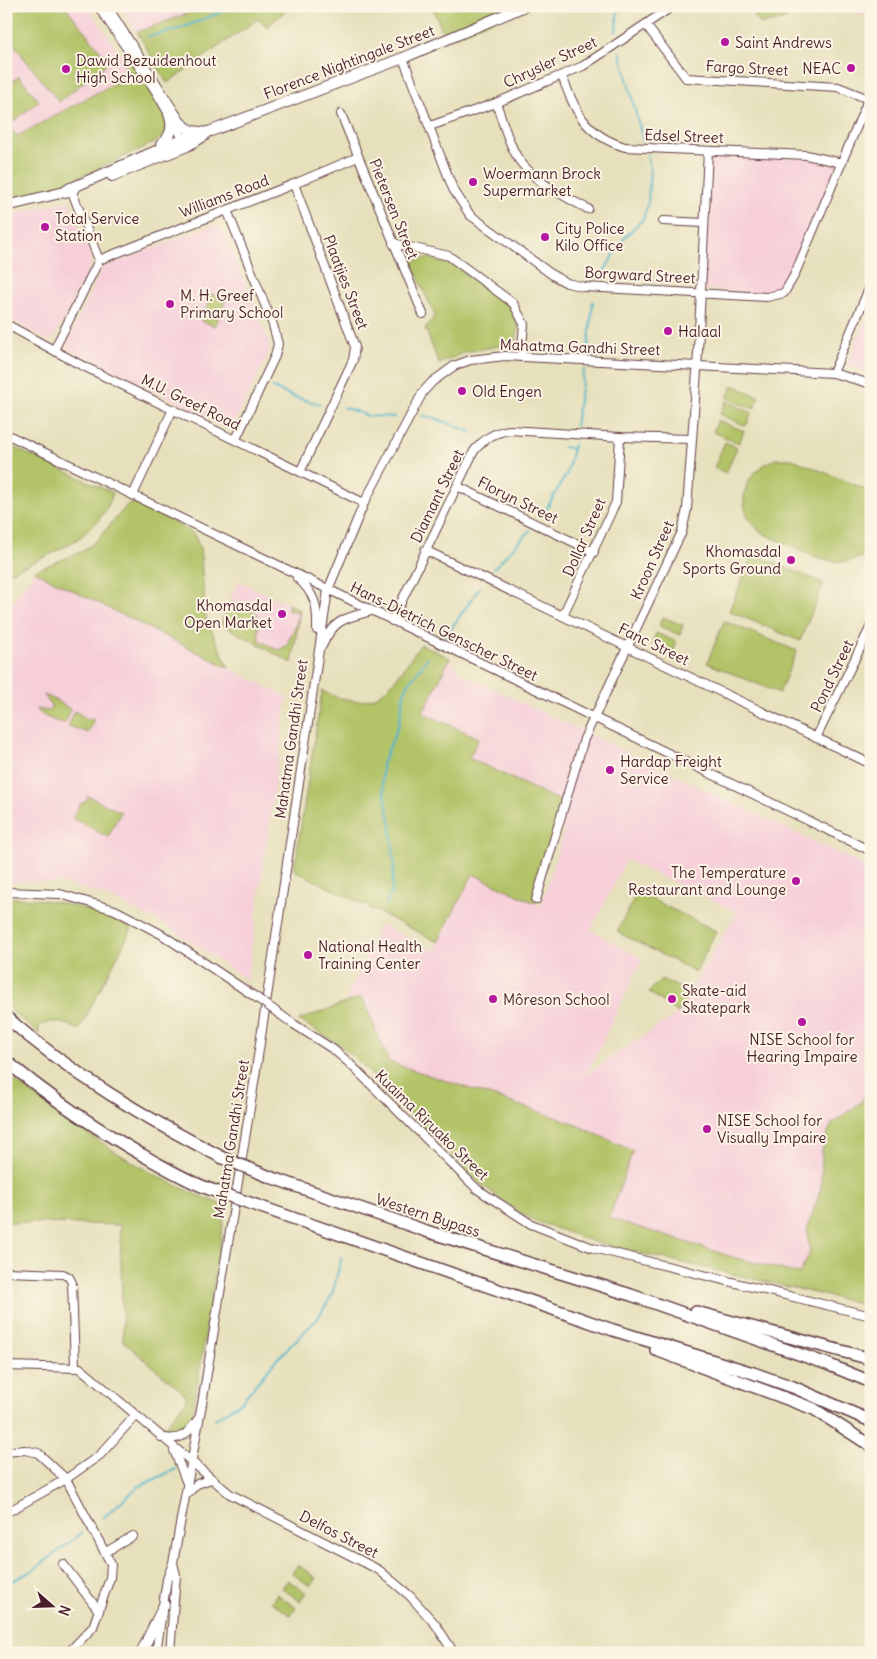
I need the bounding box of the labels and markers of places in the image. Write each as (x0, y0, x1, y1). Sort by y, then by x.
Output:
place label: Saint Andrews (735, 33, 832, 52)
marker: Saint Andrews (719, 36, 731, 48)
place label: Dawid Bezuidenhout High School (76, 51, 216, 87)
place label: NEAC (802, 59, 841, 78)
marker: NEAC (845, 62, 857, 74)
marker: Dawid Bezuidenhout High School (60, 63, 72, 75)
place label: Woermann Brock Supermarket (483, 164, 601, 200)
marker: Woermann Brock Supermarket (467, 176, 479, 188)
place label: Total Service Station (55, 209, 139, 245)
place label: City Police Kilo Office (555, 219, 625, 255)
marker: Total Service Station (39, 221, 51, 233)
marker: City Police Kilo Office (539, 231, 551, 243)
place label: M. H. Greef Primary School (180, 286, 283, 322)
marker: M. H. Greef Primary School (164, 298, 176, 310)
place label: Halaal (678, 322, 721, 341)
marker: Halaal (662, 325, 674, 337)
place label: Old Engen (472, 382, 542, 401)
marker: Old Engen (456, 385, 468, 397)
place label: Khomasdal Sports Ground (683, 542, 781, 578)
marker: Khomasdal Sports Ground (785, 554, 797, 566)
place label: Khomasdal Open Market (184, 596, 272, 632)
marker: Khomasdal Open Market (276, 608, 288, 620)
place label: Hardap Freight Service (620, 752, 722, 788)
marker: Hardap Freight Service (604, 764, 616, 776)
place label: The Temperature Restaurant and Lounge (628, 863, 786, 899)
marker: The Temperature Restaurant and Lounge (790, 875, 802, 887)
place label: National Health Training Center (318, 937, 423, 973)
marker: National Health Training Center (302, 949, 314, 961)
place label: Skate-aid Skatepark (682, 981, 751, 1017)
place label: Môreson School (503, 990, 610, 1009)
marker: Môreson School (487, 993, 499, 1005)
marker: Skate-aid Skatepark (666, 993, 678, 1005)
marker: NISE School for Hearing Impaire (796, 1016, 808, 1028)
place label: NISE School for Hearing Impaire (746, 1030, 858, 1066)
place label: NISE School for Visually Impaire (717, 1111, 826, 1147)
marker: NISE School for Visually Impaire (701, 1123, 713, 1135)

